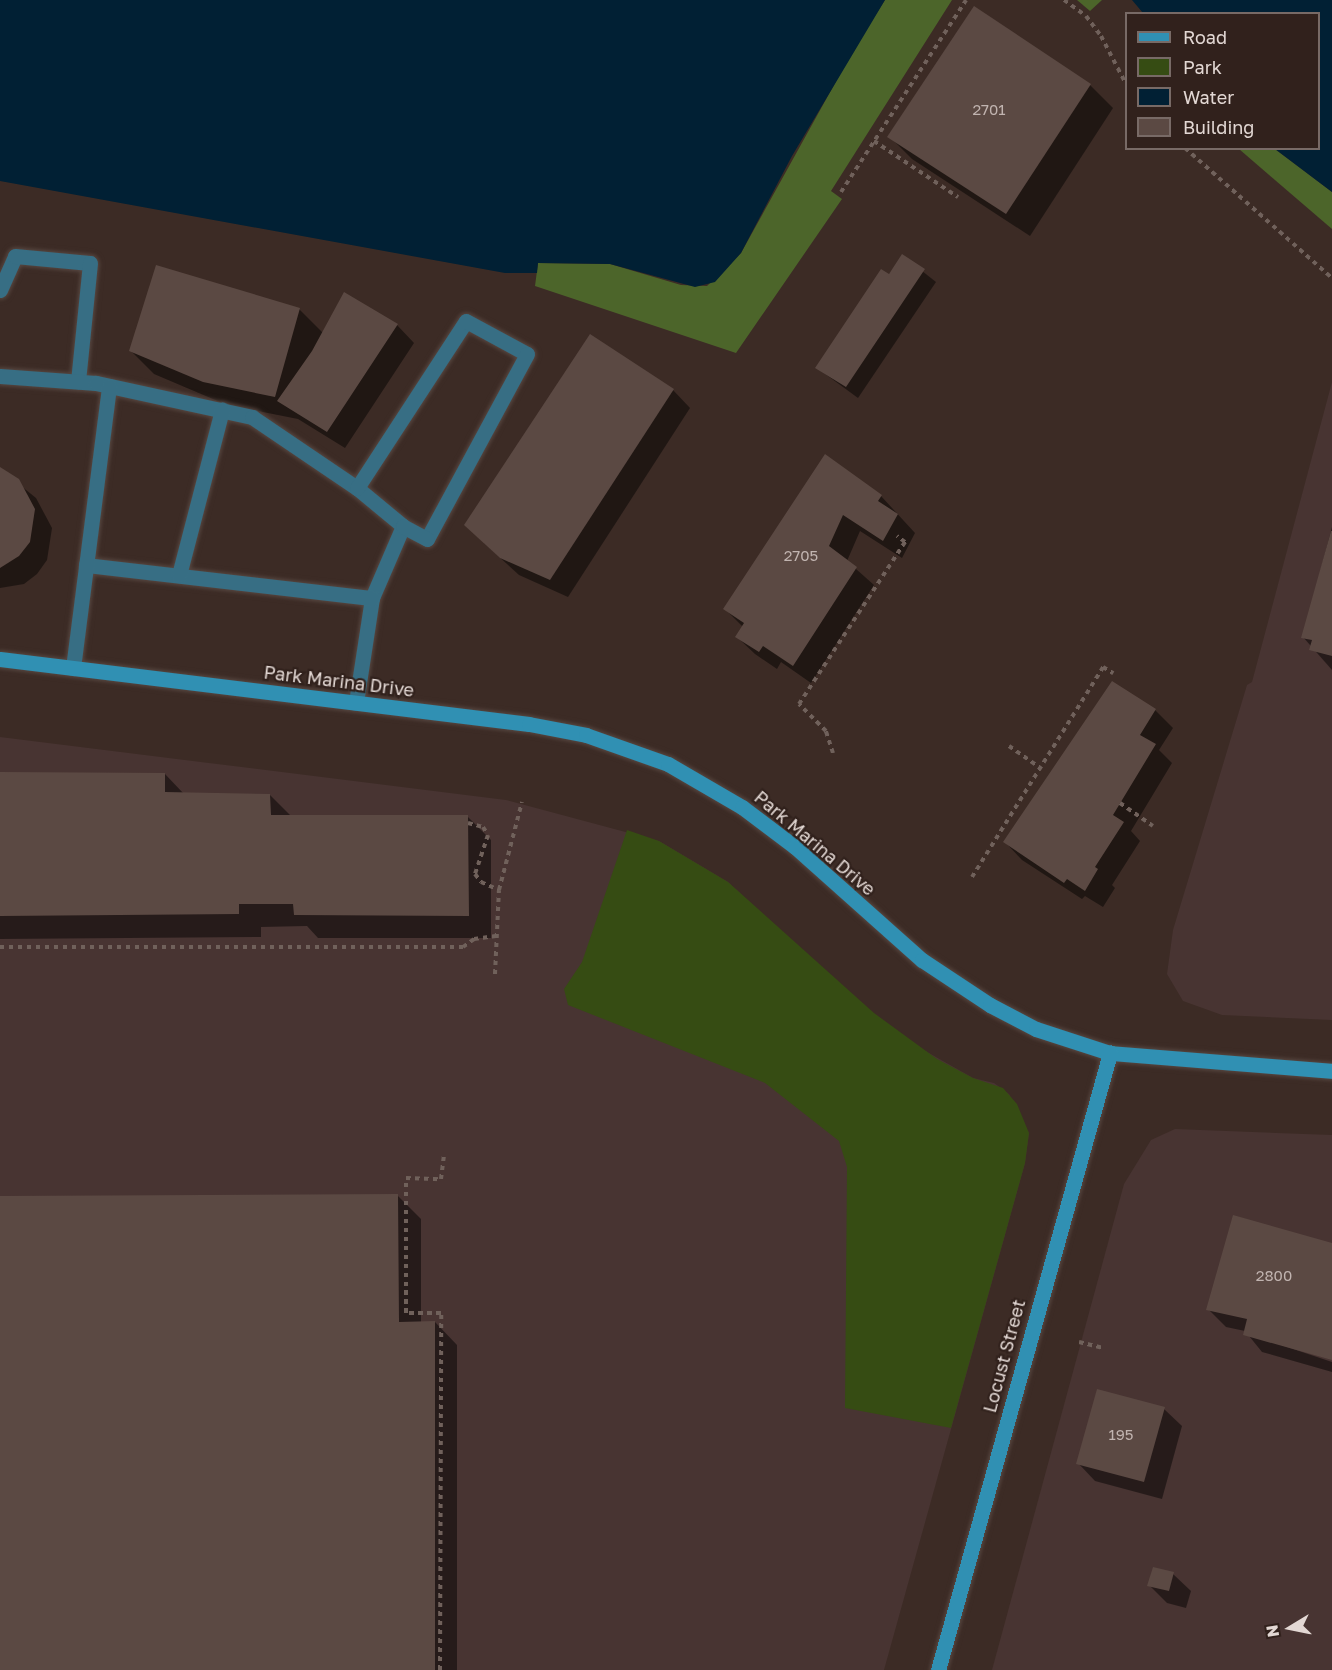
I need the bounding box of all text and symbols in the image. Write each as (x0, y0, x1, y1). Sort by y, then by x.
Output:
legend (1125, 12, 1320, 150)
text: Road (1183, 26, 1227, 48)
text: Park (1183, 56, 1222, 78)
text: Water (1183, 86, 1234, 108)
house number: 2701 (972, 101, 1006, 119)
text: Building (1183, 116, 1254, 138)
house number: 2705 (784, 547, 818, 565)
street label: Park Marina Drive (263, 661, 415, 701)
street label: Park Marina Drive (750, 786, 880, 900)
house number: 2800 (1256, 1267, 1292, 1285)
street label: Locust Street (979, 1297, 1029, 1415)
house number: 195 (1108, 1426, 1134, 1444)
north arrow (1260, 1598, 1320, 1658)
text: N (1261, 1623, 1283, 1639)

